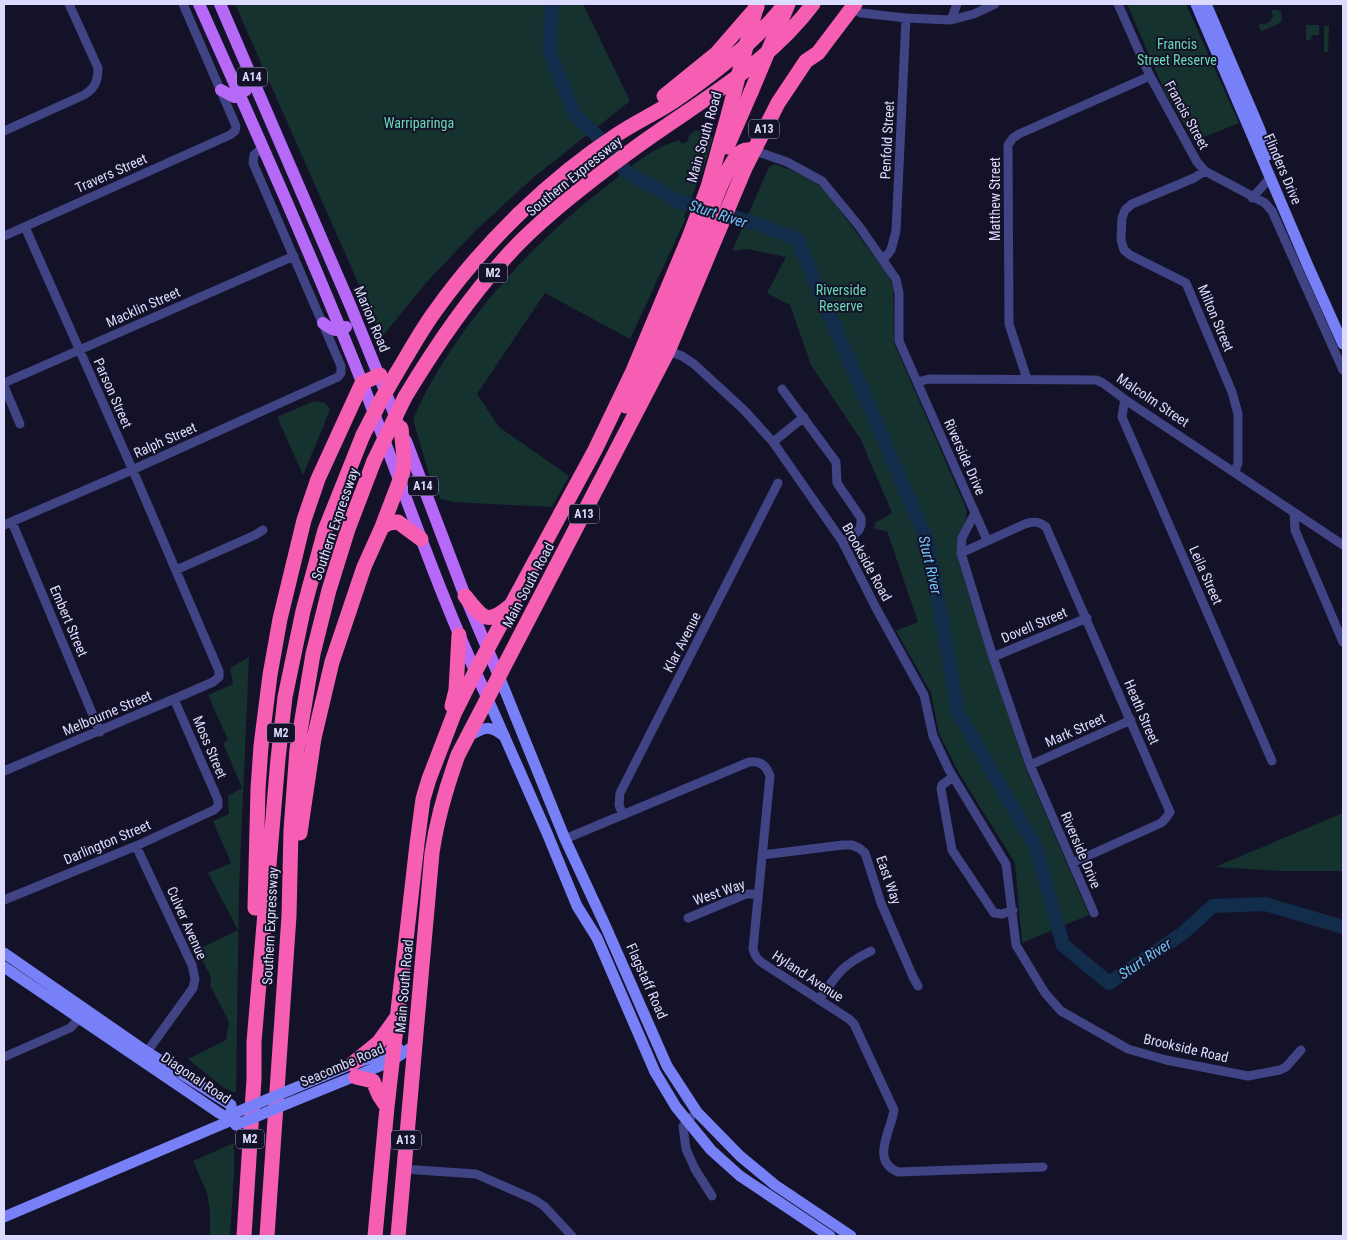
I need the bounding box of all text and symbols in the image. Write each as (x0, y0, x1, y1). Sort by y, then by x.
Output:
park label: Francis Street Reserve (1137, 36, 1217, 68)
road number: A14 (237, 68, 267, 86)
street label: Francis Street (1162, 78, 1212, 152)
street label: Main South Road (683, 90, 725, 184)
street label: Penfold Street (877, 100, 897, 180)
park label: Warriparinga (384, 115, 454, 131)
road number: A13 (749, 120, 779, 138)
street label: Flinders Drive (1261, 131, 1305, 207)
street label: Southern Expressway (523, 133, 625, 219)
street label: Travers Street (73, 150, 149, 196)
street label: Matthew Street (987, 157, 1003, 241)
water label: Sturt River (687, 196, 750, 232)
road number: M2 (479, 264, 507, 282)
park label: Riverside Reserve (816, 282, 867, 314)
street label: Milton Street (1195, 282, 1237, 354)
street label: Macklin Street (104, 284, 182, 330)
street label: Marion Road (351, 284, 393, 354)
street label: Parson Street (90, 356, 136, 430)
street label: Malcolm Street (1114, 370, 1192, 430)
street label: Riverside Drive (941, 416, 989, 498)
street label: Ralph Street (131, 419, 199, 461)
street label: Southern Expressway (308, 466, 362, 582)
road number: A14 (408, 476, 438, 496)
road number: A13 (569, 504, 599, 524)
street label: Brookside Road (839, 520, 895, 604)
water label: Sturt River (914, 534, 946, 597)
street label: Main South Road (499, 540, 557, 630)
street label: Leila Street (1186, 543, 1226, 607)
street label: Embert Street (47, 583, 91, 659)
street label: Dovell Street (999, 604, 1069, 646)
street label: Klar Avenue (660, 609, 704, 675)
street label: Heath Street (1121, 677, 1163, 747)
street label: Melbourne Street (60, 687, 154, 739)
street label: Mark Street (1043, 710, 1107, 750)
street label: Moss Street (190, 713, 230, 781)
road number: M2 (267, 724, 295, 742)
street label: Riverside Drive (1058, 809, 1104, 891)
street label: Darlington Street (61, 816, 153, 868)
street label: East Way (873, 854, 905, 907)
street label: Southern Expressway (259, 867, 281, 985)
street label: West Way (691, 876, 747, 908)
street label: Culver Avenue (164, 884, 210, 962)
water label: Sturt River (1115, 934, 1175, 983)
street label: Main South Road (392, 939, 416, 1033)
street label: Flagstaff Road (623, 941, 671, 1021)
street label: Hyland Avenue (769, 947, 847, 1005)
street label: Brookside Road (1142, 1030, 1230, 1066)
street label: Seacombe Road (298, 1040, 386, 1090)
street label: Diagonal Road (158, 1049, 234, 1107)
road number: M2 (236, 1130, 264, 1148)
road number: A13 (391, 1130, 421, 1150)

